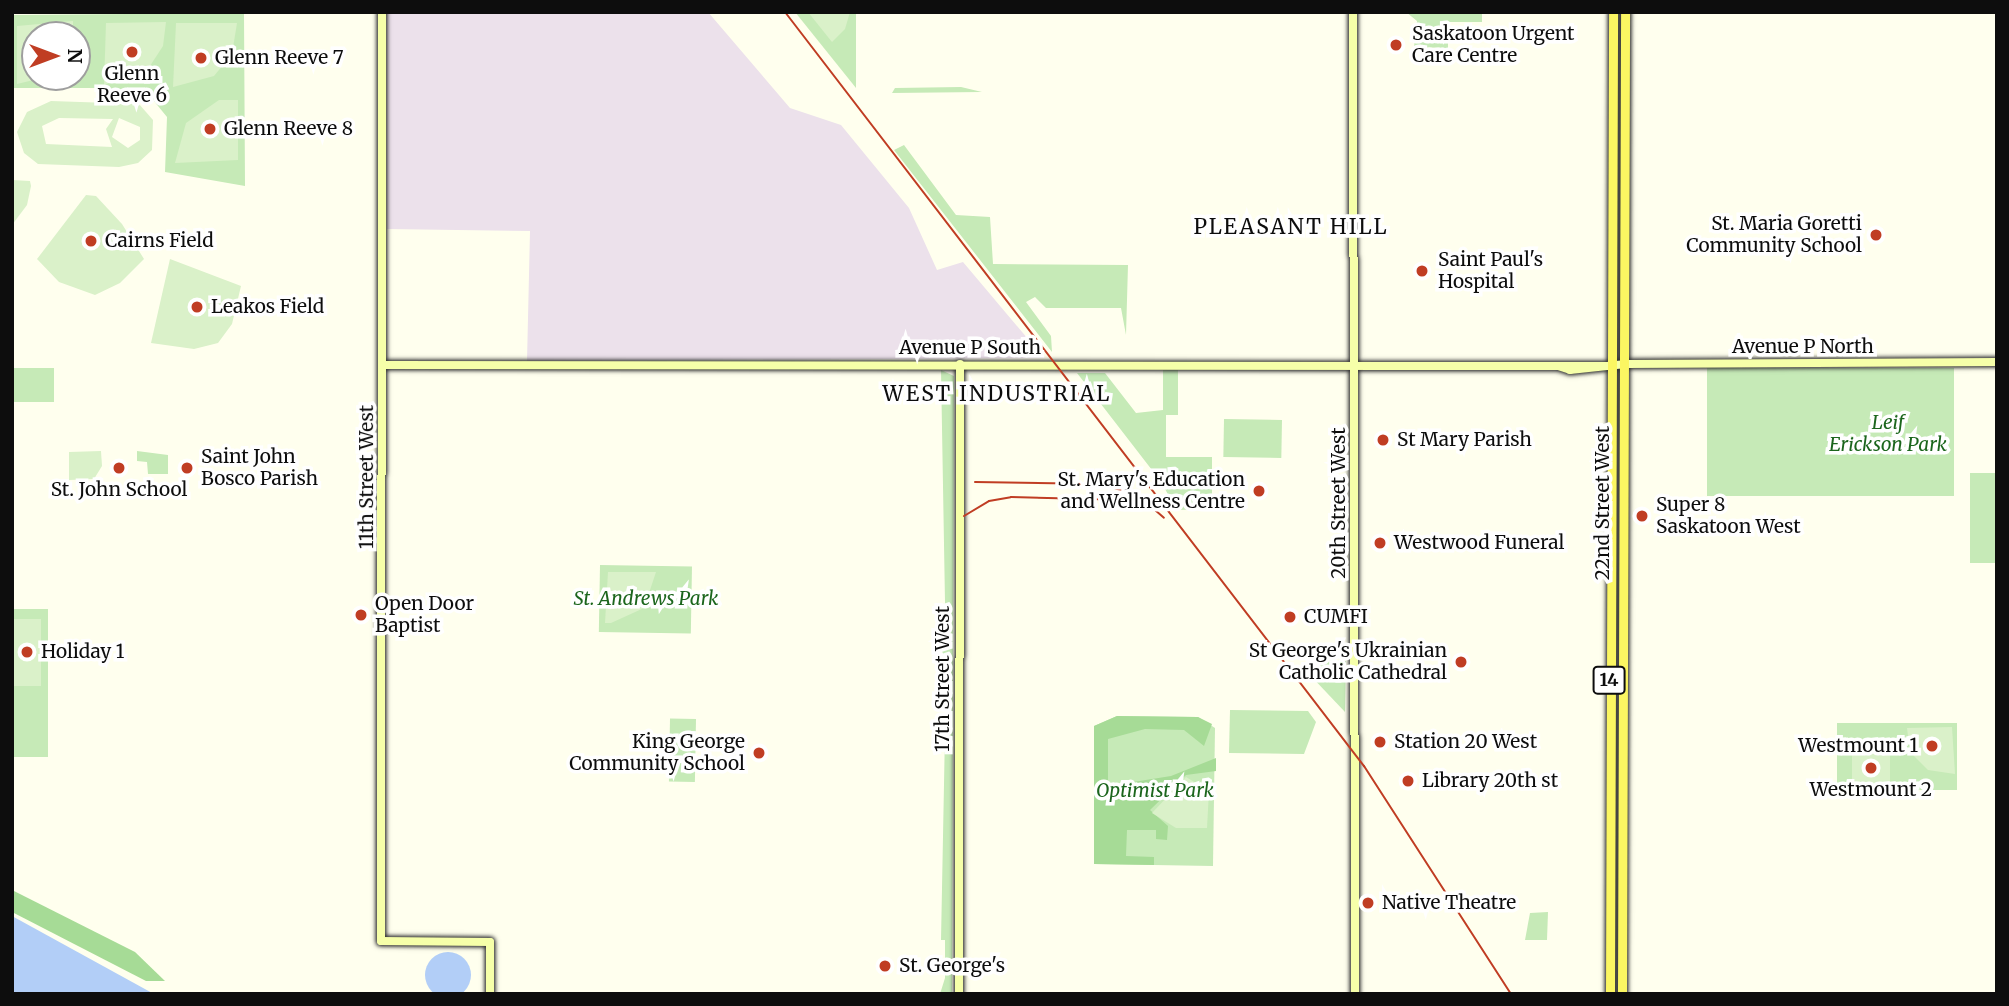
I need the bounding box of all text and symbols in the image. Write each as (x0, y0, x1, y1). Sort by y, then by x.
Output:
north arrow (21, 21, 91, 91)
place label: Saskatoon Urgent Care Centre (1412, 23, 1574, 67)
marker: Saskatoon Urgent Care Centre (1386, 35, 1406, 55)
marker: Glenn Reeve 6 (124, 44, 140, 60)
place label: Glenn Reeve 7 (215, 47, 344, 69)
text: N (63, 48, 87, 64)
marker: Glenn Reeve 7 (193, 50, 209, 66)
place label: Glenn Reeve 6 (97, 63, 167, 107)
place label: Glenn Reeve 8 (224, 118, 353, 140)
marker: Glenn Reeve 8 (202, 121, 218, 137)
place label: St. Maria Goretti Community School (1686, 213, 1862, 257)
district label: PLEASANT HILL (1195, 214, 1387, 240)
marker: St. Maria Goretti Community School (1868, 227, 1884, 243)
place label: Cairns Field (105, 230, 214, 252)
marker: Cairns Field (83, 233, 99, 249)
place label: Saint Paul's Hospital (1438, 249, 1543, 293)
marker: Saint Paul's Hospital (1412, 261, 1432, 281)
place label: Leakos Field (211, 296, 324, 318)
marker: Leakos Field (189, 299, 205, 315)
street label: Avenue P North (1732, 336, 1874, 358)
street label: Avenue P South (899, 337, 1041, 359)
district label: WEST INDUSTRIAL (884, 381, 1110, 407)
street label: 11th Street West (356, 405, 378, 549)
park label: Leif Erickson Park (1829, 412, 1947, 456)
street label: 22nd Street West (1592, 426, 1614, 580)
street label: 20th Street West (1328, 427, 1350, 579)
place label: St Mary Parish (1397, 429, 1532, 451)
marker: St Mary Parish (1375, 432, 1391, 448)
place label: Saint John Bosco Parish (201, 446, 318, 490)
marker: St. John School (111, 460, 127, 476)
marker: Saint John Bosco Parish (179, 460, 195, 476)
place label: St. Mary's Education and Wellness Centre (1057, 469, 1245, 513)
place label: St. John School (51, 479, 187, 501)
marker: St. Mary's Education and Wellness Centre (1251, 483, 1267, 499)
place label: Super 8 Saskatoon West (1656, 494, 1801, 538)
marker: Super 8 Saskatoon West (1634, 508, 1650, 524)
place label: Westwood Funeral (1394, 532, 1564, 554)
marker: Westwood Funeral (1372, 535, 1388, 551)
park label: St. Andrews Park (574, 588, 718, 610)
place label: Open Door Baptist (375, 593, 474, 637)
street label: 17th Street West (932, 606, 954, 752)
place label: CUMFI (1304, 606, 1368, 628)
marker: Open Door Baptist (353, 607, 369, 623)
marker: CUMFI (1282, 609, 1298, 625)
place label: St George's Ukrainian Catholic Cathedral (1249, 640, 1447, 684)
place label: Holiday 1 (41, 641, 124, 663)
marker: Holiday 1 (19, 644, 35, 660)
marker: St George's Ukrainian Catholic Cathedral (1453, 654, 1469, 670)
road number: 14 (1592, 666, 1626, 694)
place label: King George Community School (569, 731, 745, 775)
place label: Station 20 West (1394, 731, 1537, 753)
marker: Station 20 West (1372, 734, 1388, 750)
place label: Westmount 1 (1798, 735, 1918, 757)
marker: Westmount 1 (1924, 738, 1940, 754)
marker: King George Community School (751, 745, 767, 761)
marker: Westmount 2 (1863, 760, 1879, 776)
place label: Library 20th st (1422, 770, 1558, 792)
marker: Library 20th st (1400, 773, 1416, 789)
place label: Westmount 2 (1810, 779, 1932, 801)
park label: Optimist Park (1096, 780, 1214, 802)
place label: Native Theatre (1382, 892, 1516, 914)
marker: Native Theatre (1360, 895, 1376, 911)
place label: St. George's (899, 955, 1005, 977)
marker: St. George's (877, 958, 893, 974)

